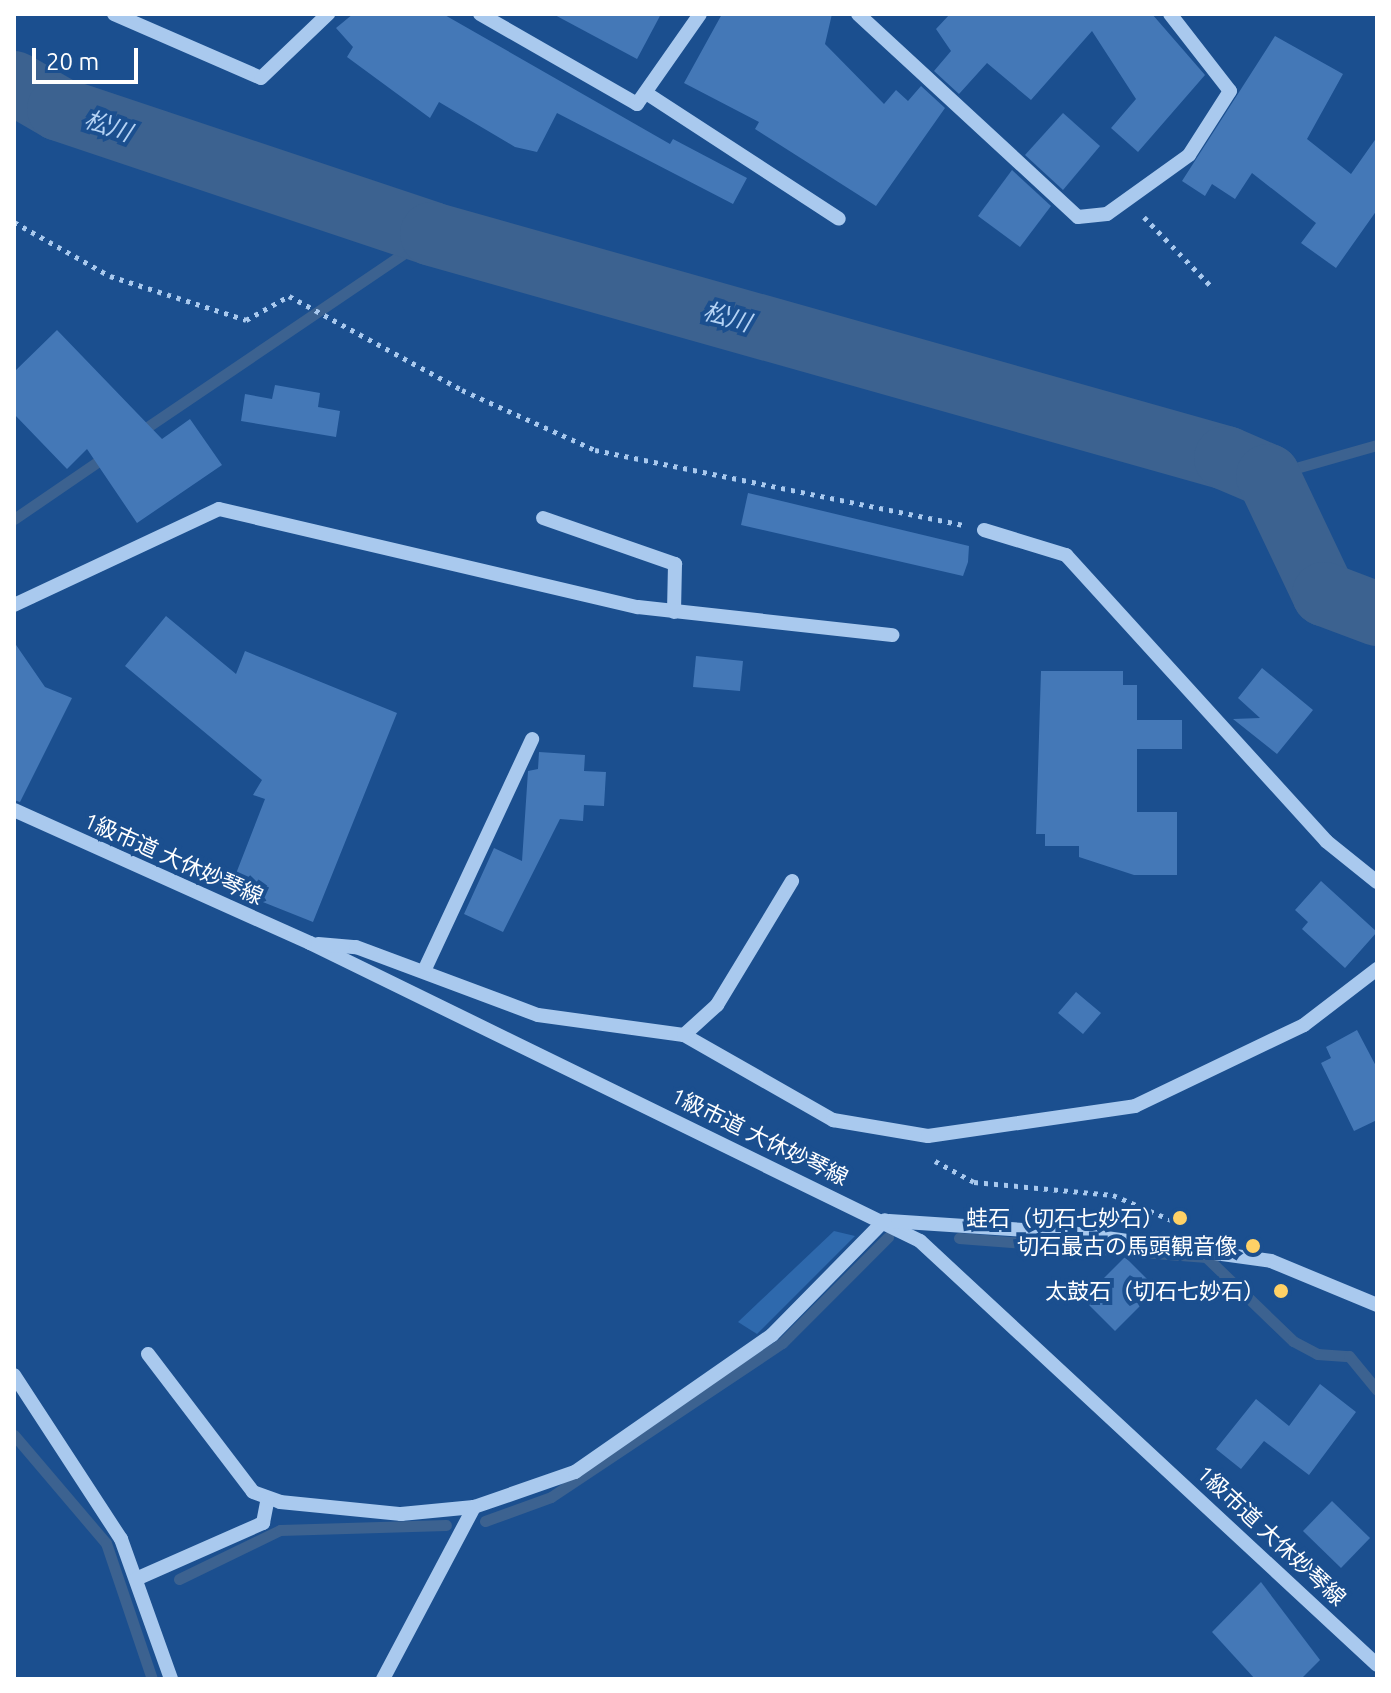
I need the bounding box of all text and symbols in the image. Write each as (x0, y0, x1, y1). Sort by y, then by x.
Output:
scale bar (36, 32, 142, 82)
text: 20 m (46, 48, 99, 75)
water label: 松川 (81, 105, 135, 147)
water label: 松川 (700, 297, 754, 337)
street label: 1級市道 大休妙琴線 (80, 807, 268, 909)
street label: 1級市道 大休妙琴線 (667, 1082, 853, 1190)
place label: 蛙石（切石七妙石） (966, 1205, 1164, 1231)
marker: 蛙石（切石七妙石） (1171, 1209, 1189, 1227)
place label: 切石最古の馬頭観音像 (1017, 1233, 1237, 1259)
marker: 切石最古の馬頭観音像 (1244, 1237, 1262, 1255)
place label: 太鼓石（切石七妙石） (1045, 1278, 1265, 1304)
marker: 太鼓石（切石七妙石） (1272, 1282, 1290, 1300)
street label: 1級市道 大休妙琴線 (1192, 1459, 1352, 1611)

